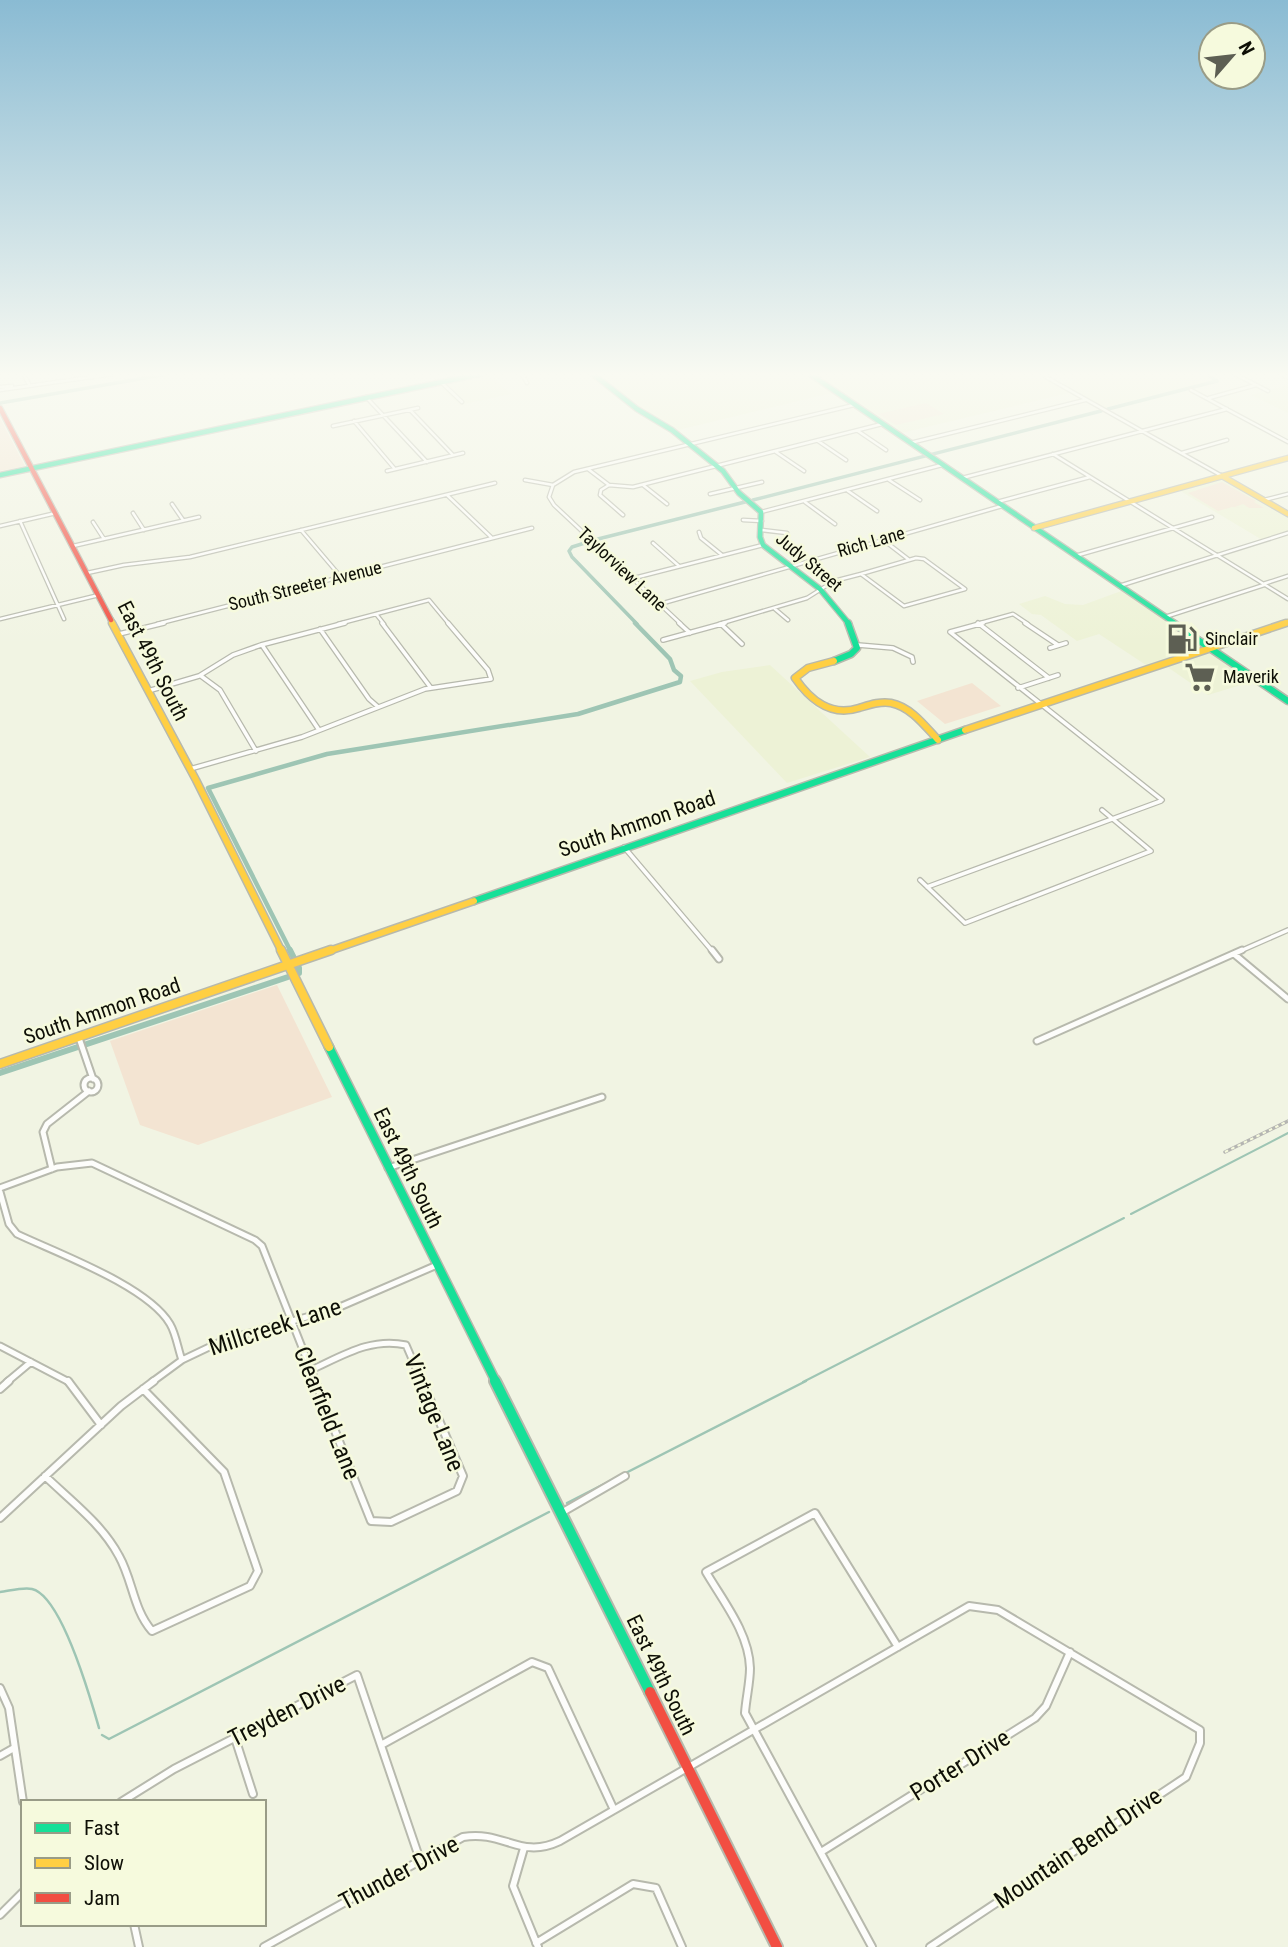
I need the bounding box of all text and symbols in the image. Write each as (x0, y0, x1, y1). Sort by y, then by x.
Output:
north arrow (1197, 21, 1267, 91)
text: N (1234, 38, 1259, 59)
street label: Taylorview Lane (574, 522, 671, 615)
street label: Rich Lane (835, 522, 907, 561)
street label: Judy Street (772, 528, 847, 595)
street label: South Streeter Avenue (226, 556, 384, 615)
street label: East 49th South (113, 597, 193, 725)
fuel station icon: Sinclair (1165, 622, 1199, 656)
place label: Sinclair (1205, 628, 1258, 649)
supermarket icon: Maverik (1183, 660, 1217, 694)
place label: Maverik (1223, 666, 1279, 687)
street label: South Ammon Road (555, 786, 719, 862)
street label: South Ammon Road (20, 973, 184, 1049)
street label: East 49th South (369, 1104, 447, 1232)
street label: Millcreek Lane (205, 1292, 345, 1362)
street label: Clearfield Lane (288, 1342, 366, 1484)
street label: Vintage Lane (398, 1350, 470, 1476)
street label: East 49th South (622, 1611, 700, 1739)
street label: Treyden Drive (224, 1670, 350, 1752)
street label: Porter Drive (905, 1723, 1015, 1807)
street label: Mountain Bend Drive (989, 1782, 1167, 1914)
legend (21, 1800, 266, 1926)
text: Fast (84, 1816, 120, 1840)
street label: Thunder Drive (335, 1830, 463, 1916)
text: Slow (84, 1851, 124, 1875)
text: Jam (84, 1886, 120, 1910)

